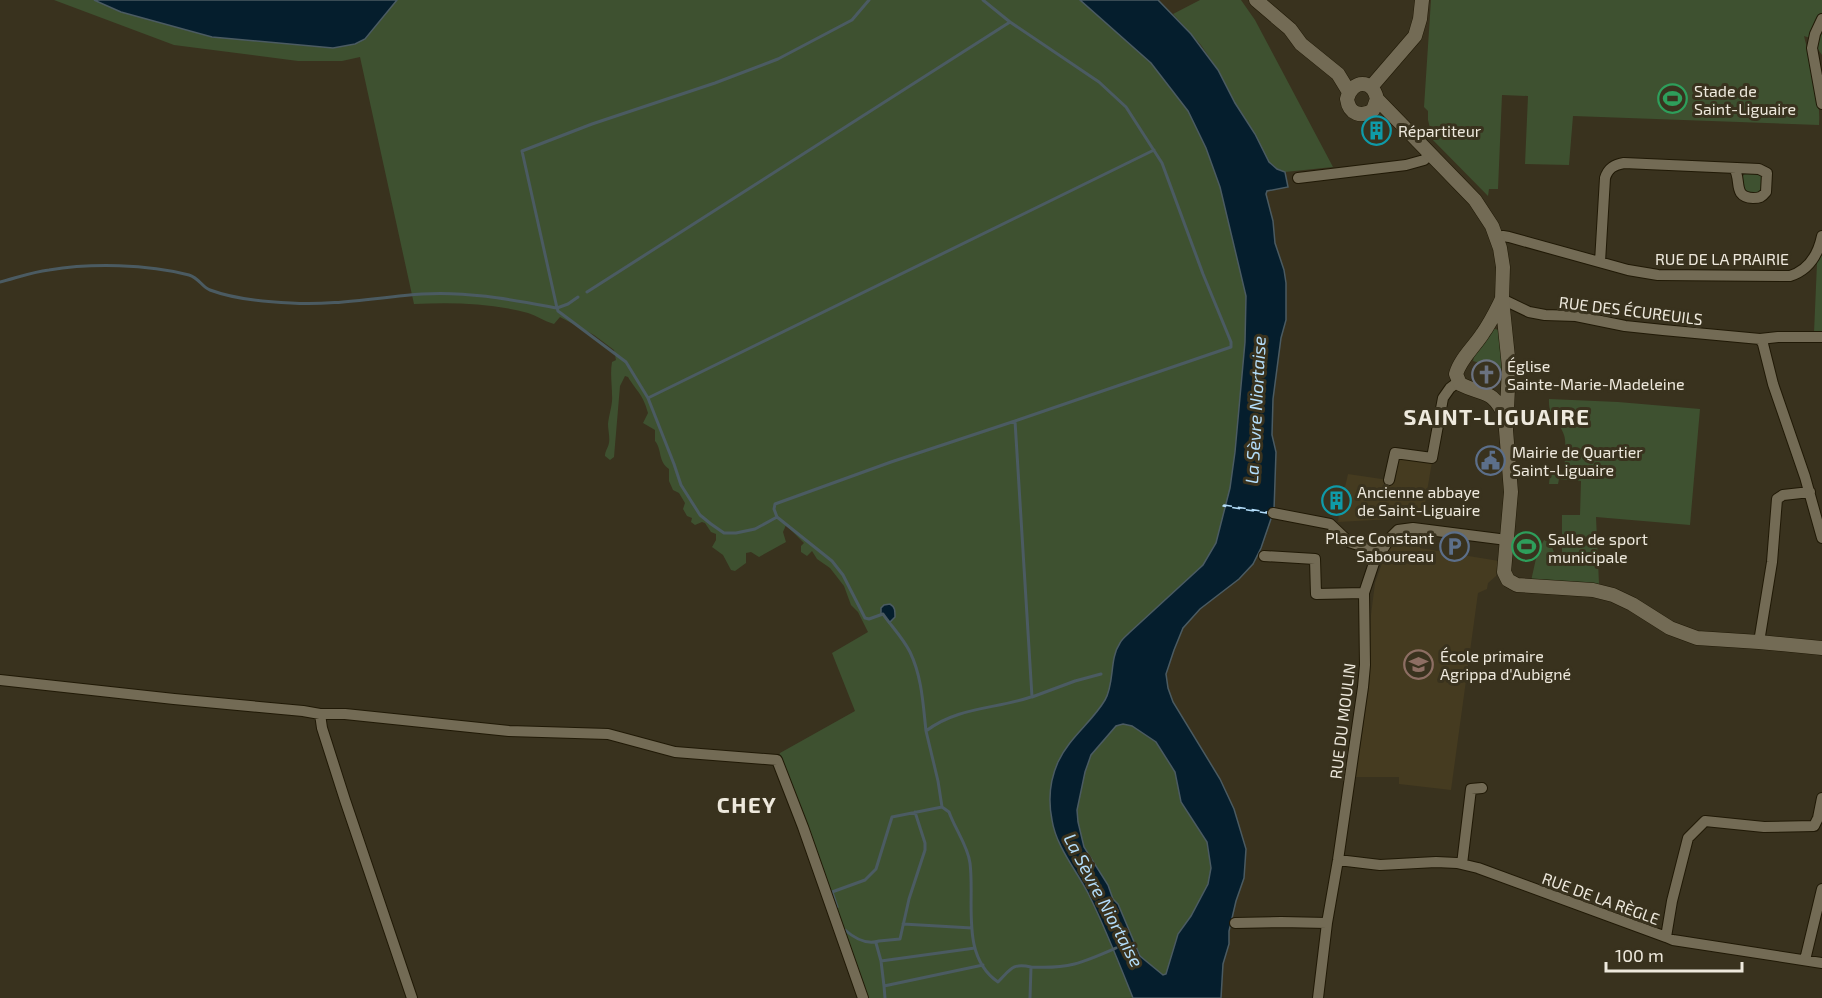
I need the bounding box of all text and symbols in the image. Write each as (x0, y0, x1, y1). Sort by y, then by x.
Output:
place label: Stade de Saint-Liguaire (1694, 81, 1796, 118)
sports icon: Stade de Saint-Liguaire (1657, 83, 1689, 115)
building icon: Répartiteur (1361, 114, 1393, 146)
place label: Répartiteur (1398, 121, 1482, 140)
street label: RUE DE LA PRAIRIE (1655, 249, 1789, 268)
street label: RUE DES ÉCUREUILS (1558, 292, 1704, 328)
water label: La Sèvre Niortaise (1240, 335, 1270, 485)
place label: Église Sainte-Marie-Madeleine (1507, 356, 1685, 393)
church icon: Église Sainte-Marie-Madeleine (1470, 358, 1502, 390)
district label: SAINT-LIGUAIRE (1404, 403, 1590, 429)
place label: Mairie de Quartier Saint-Liguaire (1512, 442, 1643, 479)
public building icon: Mairie de Quartier Saint-Liguaire (1475, 444, 1507, 476)
place label: Ancienne abbaye de Saint-Liguaire (1357, 482, 1480, 519)
building icon: Ancienne abbaye de Saint-Liguaire (1320, 484, 1352, 516)
place label: Place Constant Saboureau (1325, 528, 1434, 565)
place label: Salle de sport municipale (1548, 529, 1648, 566)
parking icon: Place Constant Saboureau (1439, 530, 1471, 562)
sports icon: Salle de sport municipale (1511, 531, 1543, 563)
place label: École primaire Agrippa d'Aubigné (1440, 646, 1571, 683)
school or university icon: École primaire Agrippa d'Aubigné (1403, 648, 1435, 680)
street label: RUE DU MOULIN (1325, 662, 1359, 780)
district label: CHEY (717, 791, 777, 817)
water label: La Sèvre Niortaise (1060, 829, 1149, 971)
street label: RUE DE LA RÈGLE (1540, 868, 1662, 928)
scale bar (1606, 935, 1742, 973)
text: 100 m (1615, 944, 1664, 966)

